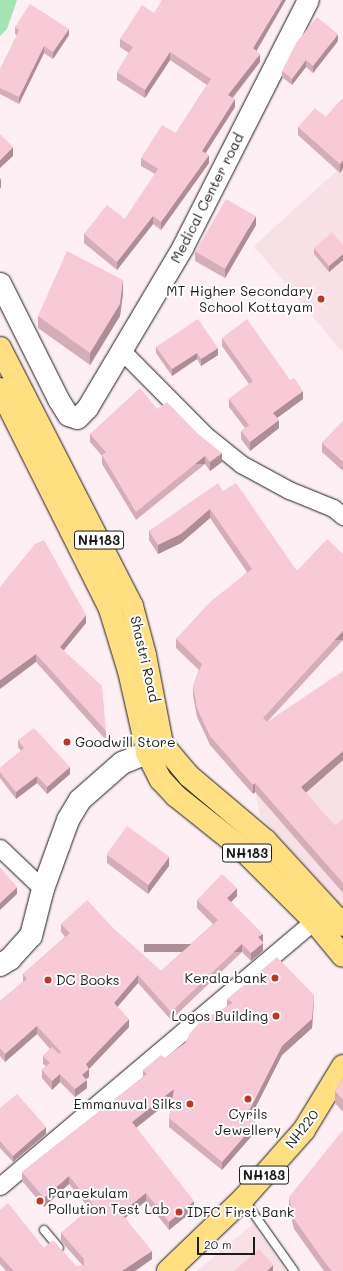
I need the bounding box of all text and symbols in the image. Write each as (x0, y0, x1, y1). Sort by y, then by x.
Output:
street label: Medical Center road (167, 130, 247, 266)
place label: MT Higher Secondary School Kottayam (166, 283, 313, 316)
marker: MT Higher Secondary School Kottayam (316, 294, 326, 304)
road number: NH183 (74, 529, 124, 551)
street label: Shastri Road (127, 614, 163, 704)
place label: Goodwill Store (75, 734, 176, 750)
marker: Goodwill Store (62, 737, 72, 747)
road number: NH183 (222, 842, 272, 864)
place label: Kerala bank (185, 970, 267, 986)
place label: DC Books (56, 972, 120, 988)
marker: Kerala bank (270, 973, 280, 983)
marker: DC Books (43, 975, 53, 985)
place label: Logos Building (171, 1008, 268, 1024)
marker: Logos Building (271, 1011, 281, 1021)
marker: Cyrils Jewellery (243, 1094, 253, 1104)
place label: Emmanuval Silks (73, 1096, 182, 1112)
marker: Emmanuval Silks (185, 1099, 195, 1109)
place label: Cyrils Jewellery (215, 1106, 281, 1138)
street label: NH220 (282, 1106, 322, 1152)
road number: NH183 (239, 1164, 289, 1186)
place label: Paraekulam Pollution Test Lab (48, 1185, 169, 1218)
marker: Paraekulam Pollution Test Lab (35, 1196, 45, 1206)
place label: IDFC First Bank (187, 1204, 294, 1220)
marker: IDFC First Bank (174, 1207, 184, 1217)
scale bar (199, 1229, 257, 1255)
text: 20 m (204, 1236, 232, 1252)

